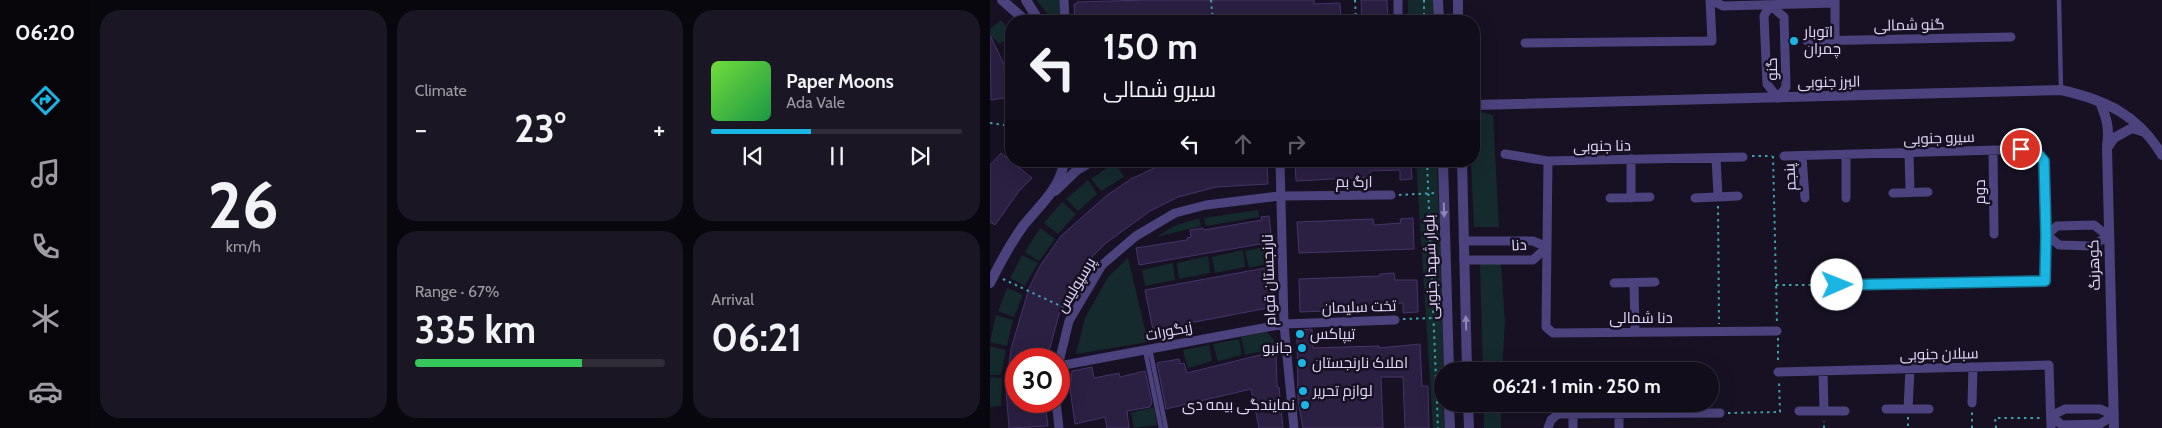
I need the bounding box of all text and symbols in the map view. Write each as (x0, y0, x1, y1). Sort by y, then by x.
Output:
street label: گنو شمالی (1873, 15, 1945, 36)
text: 06:20 (15, 19, 75, 46)
place label: اتوبار چمران (1803, 23, 1841, 59)
text: 150 m (1103, 25, 1198, 68)
icon: left (1020, 35, 1085, 100)
marker: اتوبار چمران (1788, 35, 1800, 47)
street label: گنو (1763, 57, 1781, 81)
text: Paper Moons (786, 70, 894, 93)
street label: البرز جنوبی (1797, 72, 1861, 93)
text: سیرو شمالی (1103, 76, 1216, 103)
text: Climate (415, 81, 467, 100)
icon: directions (28, 83, 63, 118)
text: Ada Vale (786, 93, 845, 112)
text: 23° (514, 105, 566, 152)
text: − (415, 112, 427, 146)
text: + (653, 112, 665, 146)
street label: سیرو جنوبی (1903, 128, 1975, 149)
pin (2000, 128, 2042, 170)
icon: left (1176, 130, 1204, 158)
icon: ahead (1229, 130, 1257, 158)
icon: right (1282, 130, 1310, 158)
icon: arrive (2007, 135, 2035, 163)
street label: دنا جنوبی (1573, 136, 1631, 157)
icon: previous (739, 142, 767, 170)
icon: pause (823, 142, 851, 170)
icon: next (906, 142, 934, 170)
icon: music (28, 156, 63, 191)
street label: پنجم (1780, 163, 1801, 191)
text: 26 (208, 165, 279, 244)
street label: ارگ بم (1335, 173, 1373, 192)
street label: دوم (1971, 180, 1990, 204)
one-way arrow (1440, 202, 1448, 218)
street label: بلوار شهدا جنوبی (1420, 214, 1443, 320)
icon: phone (28, 229, 63, 264)
street label: نارنجستان قوام (1258, 234, 1281, 326)
street label: دنا (1511, 236, 1527, 254)
text: km/h (226, 237, 261, 256)
street label: کوهرنگ (2084, 239, 2104, 291)
street label: پرسپولیس (1053, 254, 1100, 316)
position arrow (1810, 258, 1862, 310)
text: Range · 67% (415, 282, 499, 301)
text: Arrival (711, 290, 754, 309)
street label: تخت سلیمان (1321, 297, 1397, 318)
icon: climate (28, 301, 63, 336)
text: 335 km (415, 306, 536, 353)
street label: دنا شمالی (1609, 309, 1673, 328)
text: 06:21 (711, 314, 802, 361)
one-way arrow (1461, 314, 1469, 330)
street label: زیگورات (1144, 318, 1194, 344)
place label: تیپاکس (1310, 325, 1355, 344)
marker: تیپاکس (1294, 328, 1306, 340)
place label: جانبو (1262, 339, 1292, 357)
marker: جانبو (1296, 342, 1308, 354)
street label: سبلان جنوبی (1899, 344, 1979, 365)
speed limit sign: 30 (1005, 348, 1070, 413)
place label: املاک نارنجستان (1312, 354, 1408, 373)
marker: املاک نارنجستان (1296, 357, 1308, 369)
icon: car (28, 374, 63, 409)
text: 06:21 · 1 min · 250 m (1492, 375, 1661, 398)
place label: لوازم تحریر (1312, 382, 1373, 401)
marker: لوازم تحریر (1297, 385, 1309, 397)
place label: نمایندگی بیمه دی (1182, 396, 1295, 415)
marker: نمایندگی بیمه دی (1299, 399, 1311, 411)

